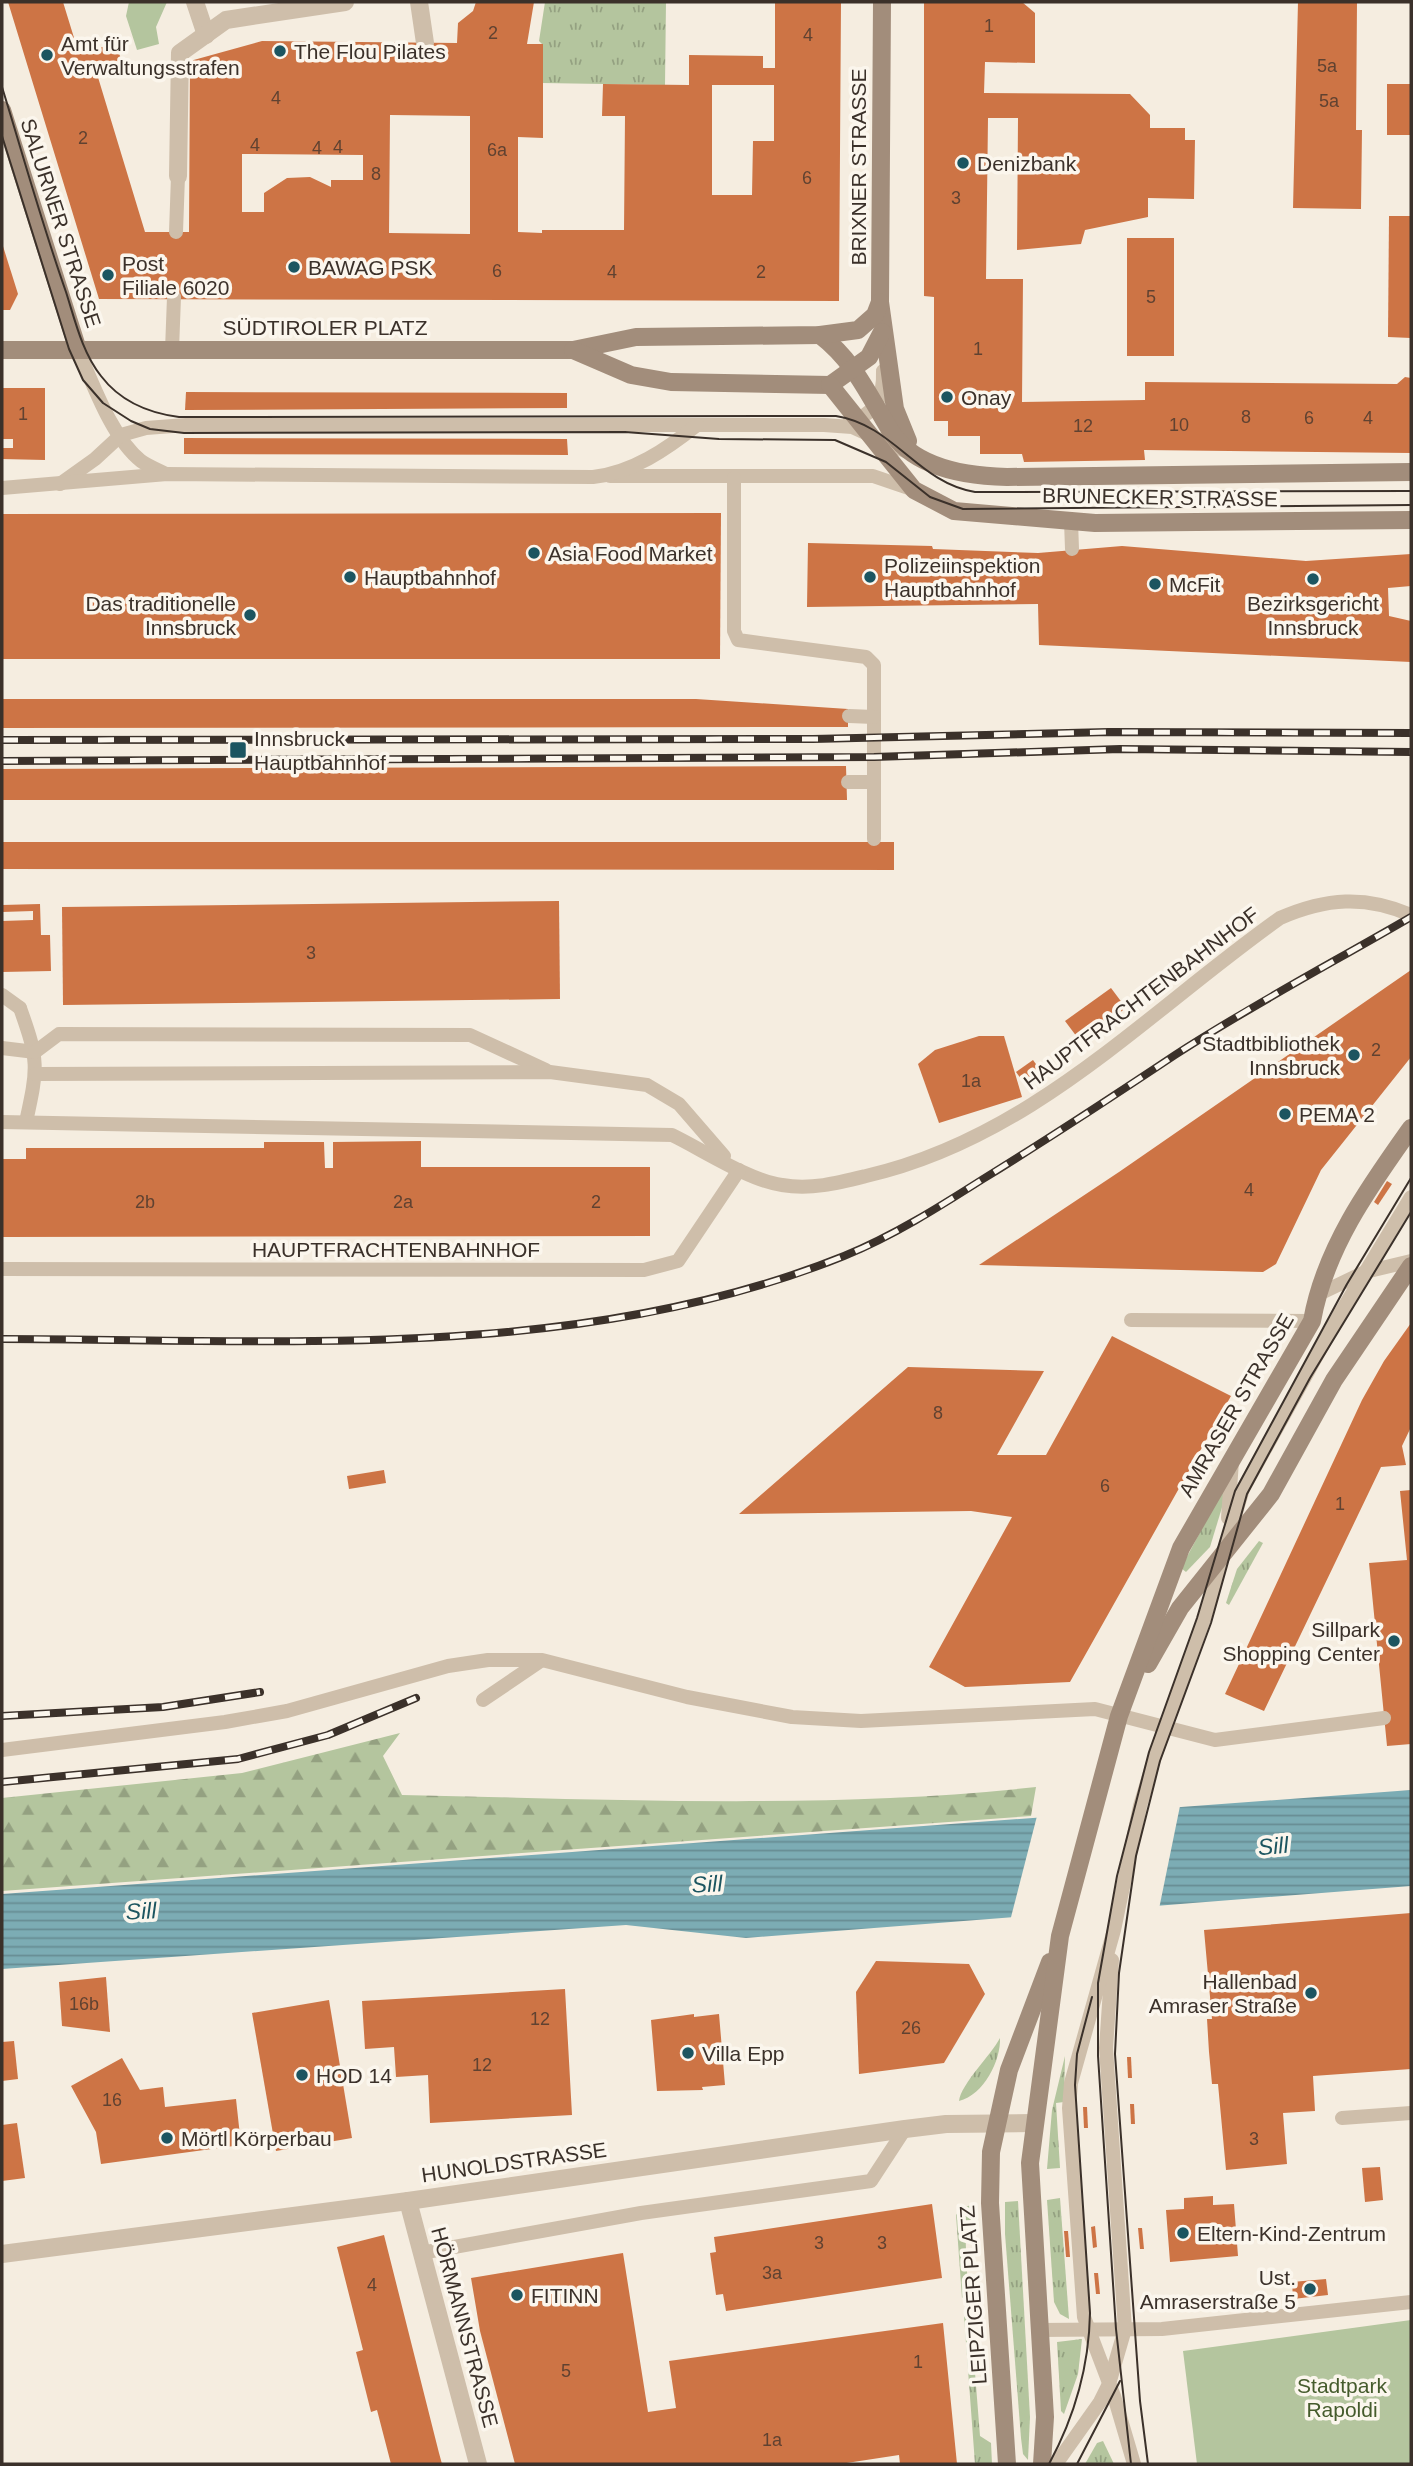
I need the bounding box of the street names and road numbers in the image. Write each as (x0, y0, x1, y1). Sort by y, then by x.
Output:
street label: BRIXNER STRASSE (847, 68, 870, 266)
street label: SALURNER STRASSE (16, 116, 106, 330)
street label: SÜDTIROLER PLATZ (223, 316, 428, 339)
street label: BRUNECKER STRASSE (1042, 483, 1278, 511)
street label: HAUPTFRACHTENBAHNHOF (1019, 902, 1263, 1094)
street label: HAUPTFRACHTENBAHNHOF (252, 1238, 540, 1261)
street label: AMRASER STRASSE (1174, 1309, 1298, 1501)
street label: HUNOLDSTRASSE (420, 2138, 608, 2186)
street label: LEIPZIGER PLATZ (955, 2205, 991, 2385)
street label: HÖRMANNSTRASSE (427, 2224, 503, 2430)

